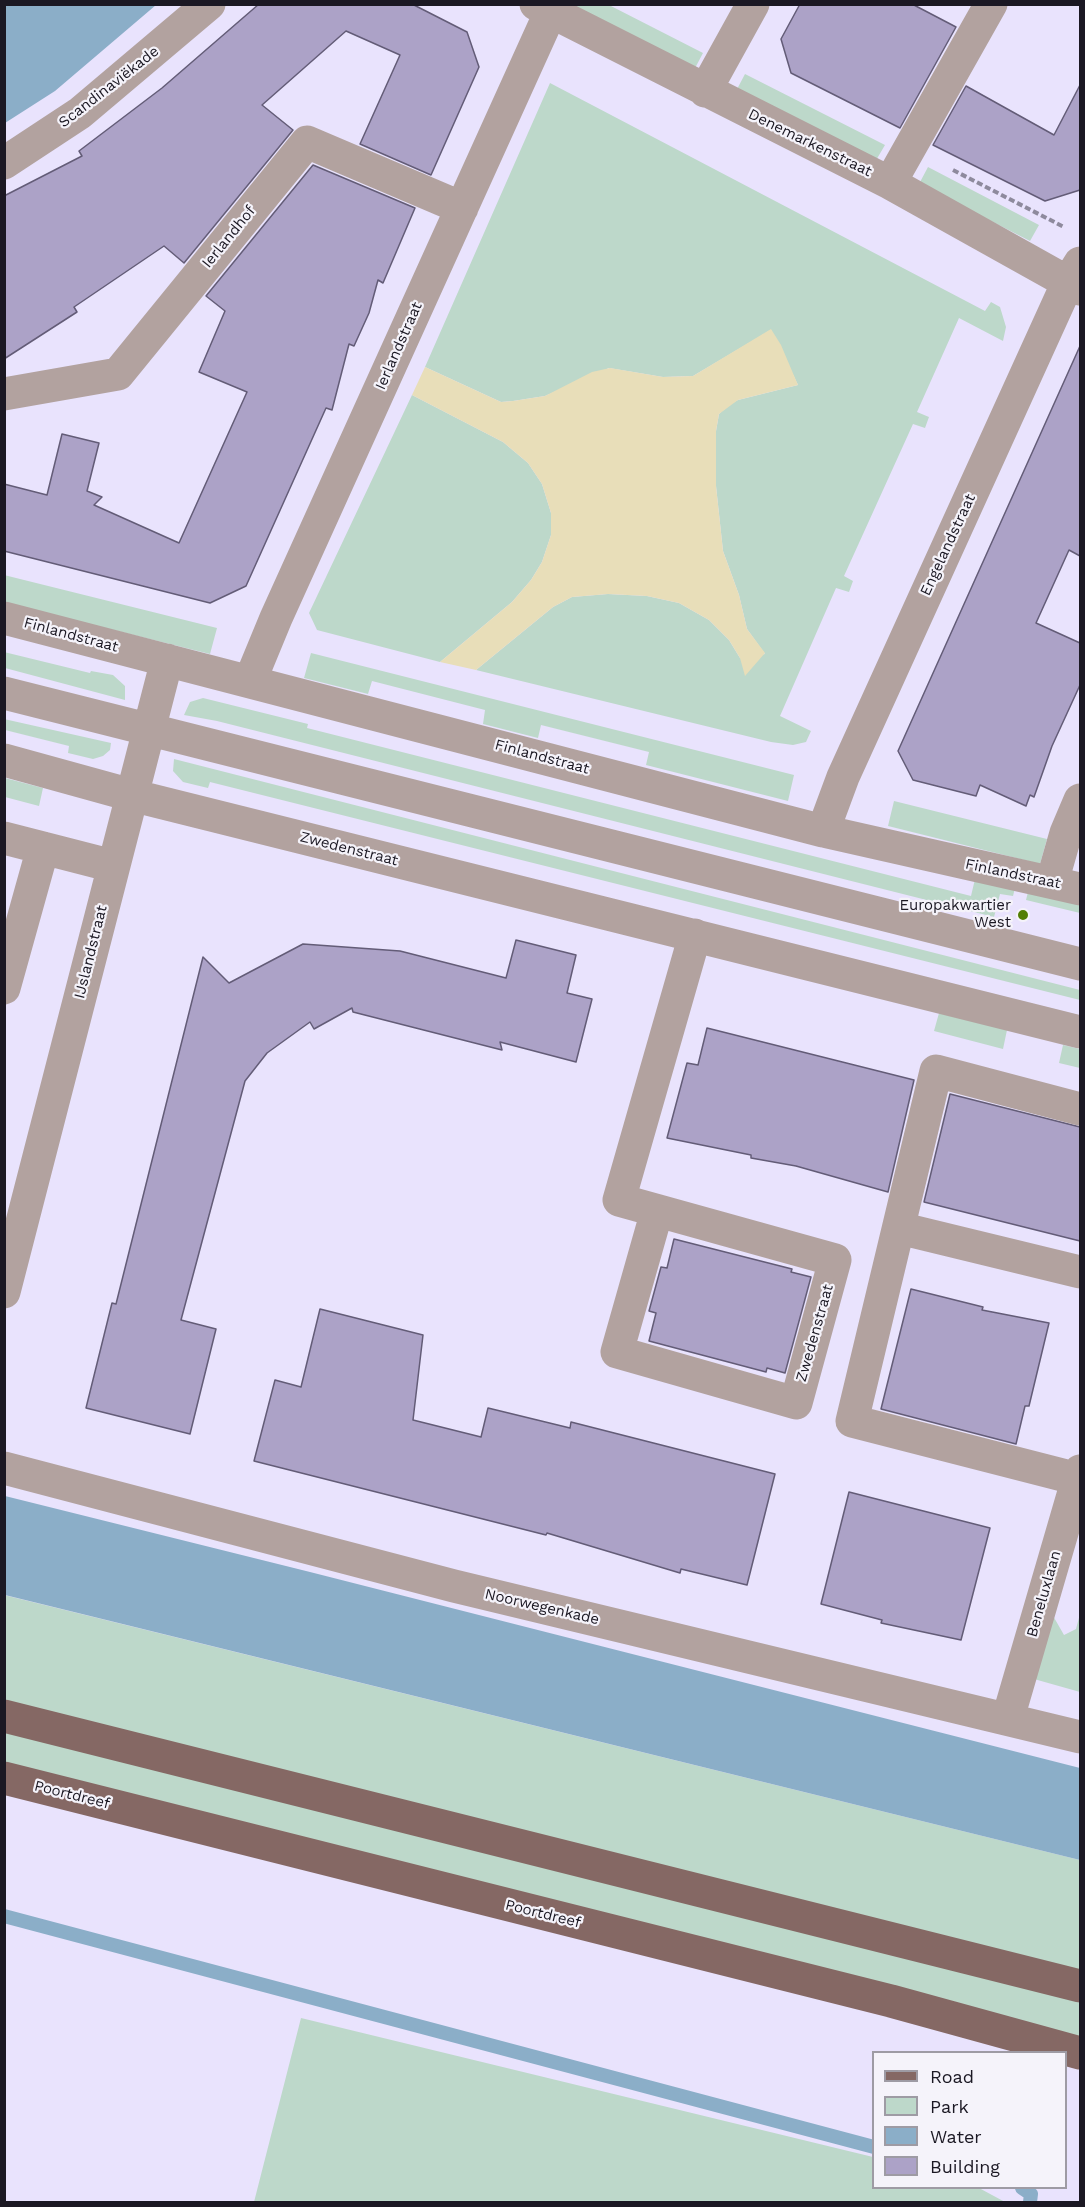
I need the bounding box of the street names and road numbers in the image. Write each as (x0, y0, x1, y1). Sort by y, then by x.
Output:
street label: Scandinaviëkade (55, 42, 163, 132)
street label: Denemarkenstraat (745, 105, 875, 181)
street label: Ierlandhof (198, 202, 260, 272)
street label: Ierlandstraat (372, 299, 426, 393)
street label: Engelandstraat (917, 491, 979, 599)
street label: Finlandstraat (22, 614, 120, 656)
street label: Finlandstraat (493, 736, 591, 778)
street label: Zwedenstraat (298, 828, 400, 870)
street label: Finlandstraat (964, 855, 1062, 893)
street label: IJslandstraat (71, 903, 111, 1001)
street label: Zwedenstraat (792, 1282, 838, 1384)
street label: Beneluxlaan (1023, 1549, 1065, 1639)
street label: Noorwegenkade (483, 1585, 601, 1629)
street label: Poortdreef (32, 1777, 112, 1813)
street label: Poortdreef (503, 1896, 583, 1932)

